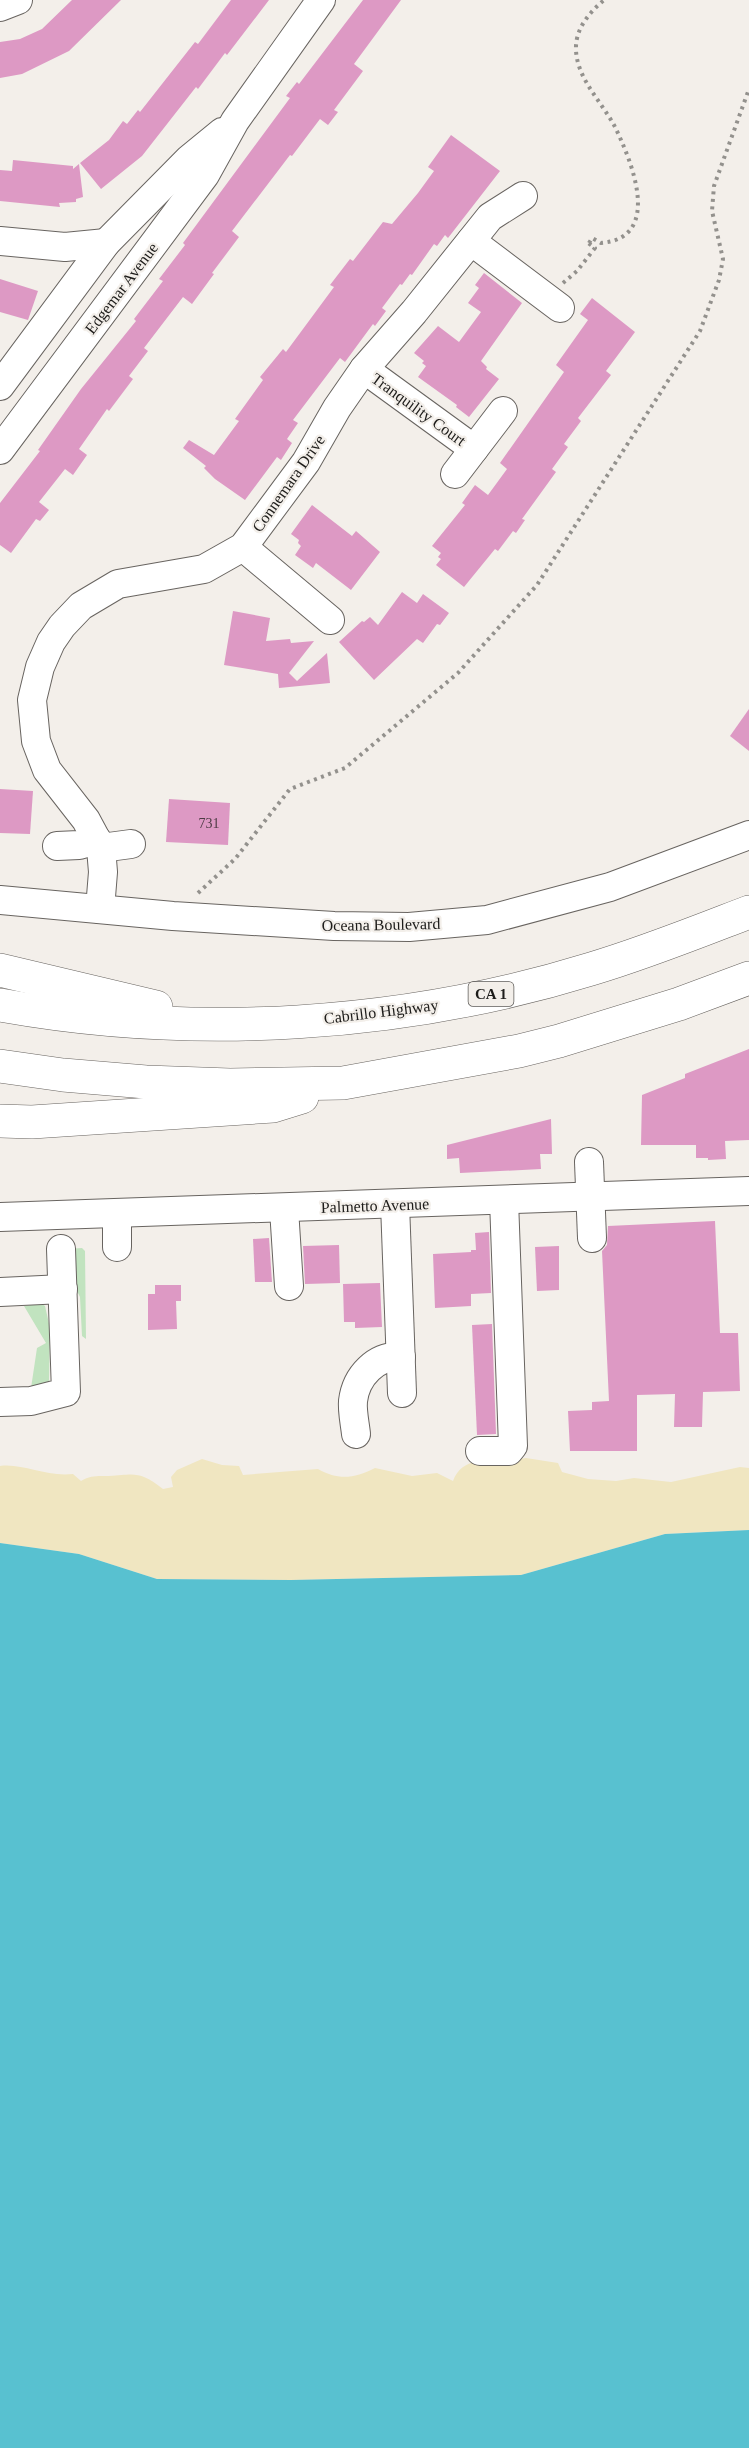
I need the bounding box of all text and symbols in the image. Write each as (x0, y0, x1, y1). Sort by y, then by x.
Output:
street label: Edgemar Avenue (82, 239, 162, 338)
street label: Tranquility Court (368, 370, 469, 450)
street label: Connemara Drive (249, 432, 328, 535)
house number: 731 (199, 816, 220, 831)
street label: Oceana Boulevard (322, 915, 440, 934)
road number: CA 1 (468, 982, 514, 1006)
street label: Cabrillo Highway (323, 996, 439, 1028)
street label: Palmetto Avenue (320, 1195, 430, 1216)

